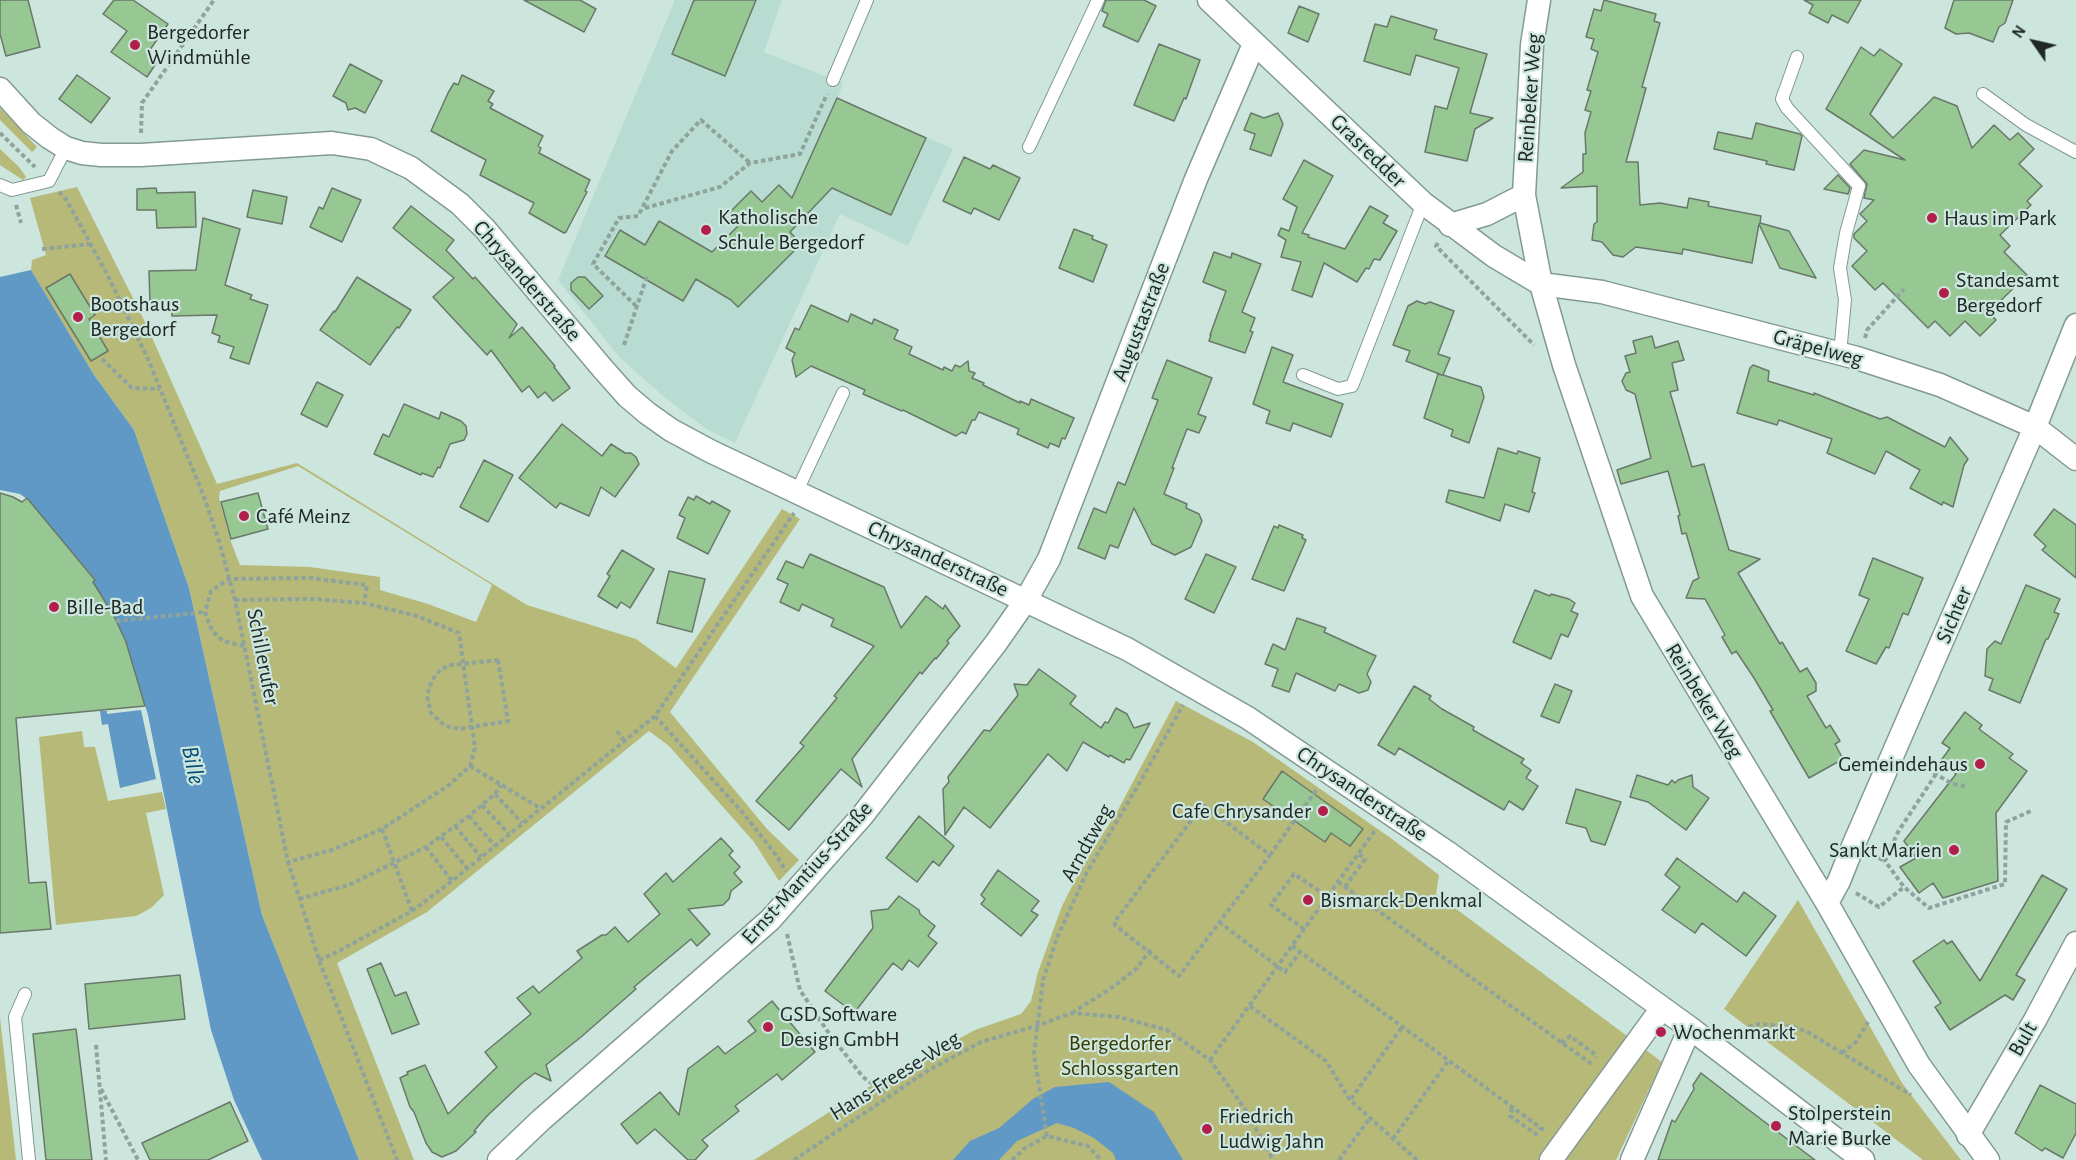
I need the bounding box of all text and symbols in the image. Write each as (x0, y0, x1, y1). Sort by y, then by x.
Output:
north arrow (2004, 12, 2064, 72)
place label: Bergedorfer Windmühle (147, 19, 251, 70)
text: N (2009, 23, 2029, 41)
street label: Reinbeker Weg (1512, 32, 1548, 164)
marker: Bergedorfer Windmühle (128, 38, 142, 52)
street label: Grasredder (1325, 108, 1411, 194)
place label: Katholische Schule Bergedorf (718, 204, 864, 255)
place label: Haus im Park (1944, 205, 2056, 231)
marker: Haus im Park (1925, 211, 1939, 225)
street label: Chrysanderstraße (467, 215, 587, 347)
marker: Katholische Schule Bergedorf (699, 223, 713, 237)
street label: Augustastraße (1106, 259, 1176, 385)
place label: Standesamt Bergedorf (1956, 267, 2059, 318)
marker: Standesamt Bergedorf (1937, 286, 1951, 300)
place label: Bootshaus Bergedorf (90, 291, 179, 342)
marker: Bootshaus Bergedorf (71, 310, 85, 324)
street label: Gräpelweg (1770, 323, 1866, 373)
place label: Café Meinz (256, 503, 350, 529)
marker: Café Meinz (237, 509, 251, 523)
street label: Chrysanderstraße (864, 515, 1012, 603)
street label: Sichter (1930, 582, 1978, 648)
place label: Bille-Bad (66, 594, 144, 620)
marker: Bille-Bad (47, 600, 61, 614)
street label: Schillerufer (241, 606, 285, 708)
street label: Reinbeker Weg (1659, 639, 1749, 763)
street label: Chrysanderstraße (1292, 741, 1432, 847)
water label: Bille (175, 743, 211, 787)
place label: Gemeindehaus (1838, 751, 1968, 777)
marker: Gemeindehaus (1973, 757, 1987, 771)
street label: Ernst-Mantius-Straße (736, 796, 878, 950)
place label: Cafe Chrysander (1172, 798, 1311, 824)
street label: Arndtweg (1055, 800, 1119, 886)
marker: Cafe Chrysander (1316, 804, 1330, 818)
place label: Sankt Marien (1829, 837, 1942, 863)
marker: Sankt Marien (1947, 843, 1961, 857)
place label: Bismarck-Denkmal (1320, 887, 1483, 913)
marker: Bismarck-Denkmal (1301, 893, 1315, 907)
place label: GSD Software Design GmbH (780, 1001, 900, 1052)
street label: Bult (2003, 1017, 2043, 1061)
place label: Wochenmarkt (1673, 1019, 1795, 1045)
marker: GSD Software Design GmbH (761, 1020, 775, 1034)
street label: Hans-Freese-Weg (825, 1025, 965, 1127)
marker: Wochenmarkt (1654, 1025, 1668, 1039)
park label: Bergedorfer Schlossgarten (1061, 1030, 1179, 1082)
place label: Stolperstein Marie Burke (1788, 1100, 1891, 1152)
place label: Friedrich Ludwig Jahn (1219, 1103, 1324, 1154)
marker: Stolperstein Marie Burke (1769, 1119, 1783, 1133)
marker: Friedrich Ludwig Jahn (1200, 1122, 1214, 1136)

